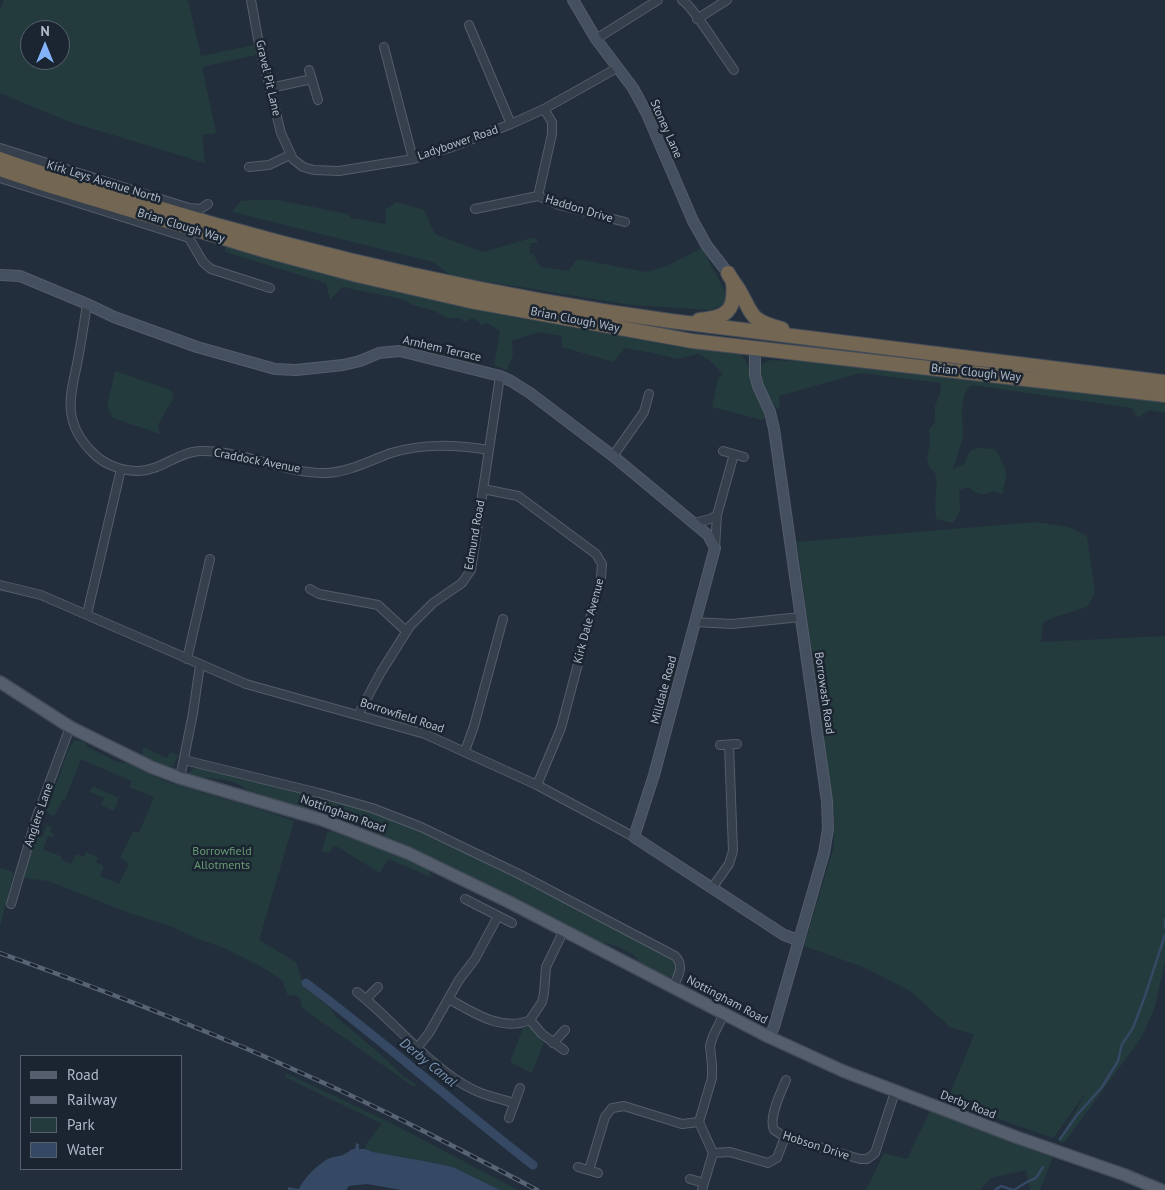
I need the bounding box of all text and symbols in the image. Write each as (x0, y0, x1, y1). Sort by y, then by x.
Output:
north arrow (20, 20, 70, 70)
text: N (40, 22, 50, 40)
street label: Gravel Pit Lane (252, 39, 284, 117)
street label: Stoney Lane (647, 98, 685, 160)
street label: Ladybower Road (416, 122, 500, 164)
street label: Kirk Leys Avenue North (45, 158, 163, 206)
street label: Haddon Drive (543, 192, 615, 226)
street label: Brian Clough Way (136, 206, 226, 246)
street label: Brian Clough Way (529, 304, 621, 336)
street label: Arnhem Terrace (401, 333, 483, 365)
street label: Brian Clough Way (930, 361, 1022, 385)
street label: Craddock Avenue (213, 446, 301, 476)
street label: Edmund Road (462, 499, 488, 571)
street label: Kirk Dale Avenue (571, 577, 607, 665)
street label: Borrowash Road (811, 651, 837, 735)
street label: Milldale Road (648, 654, 680, 726)
street label: Borrowfield Road (358, 696, 446, 736)
street label: Anglers Lane (21, 781, 57, 849)
street label: Nottingham Road (298, 792, 388, 836)
park label: Borrowfield Allotments (192, 845, 252, 873)
street label: Nottingham Road (684, 973, 770, 1027)
water label: Derby Canal (396, 1035, 460, 1091)
legend (20, 1055, 182, 1170)
text: Road (67, 1065, 99, 1084)
street label: Derby Road (938, 1088, 998, 1122)
text: Railway (67, 1090, 117, 1109)
text: Park (67, 1115, 95, 1134)
street label: Hobson Drive (781, 1128, 851, 1164)
text: Water (67, 1140, 104, 1159)

